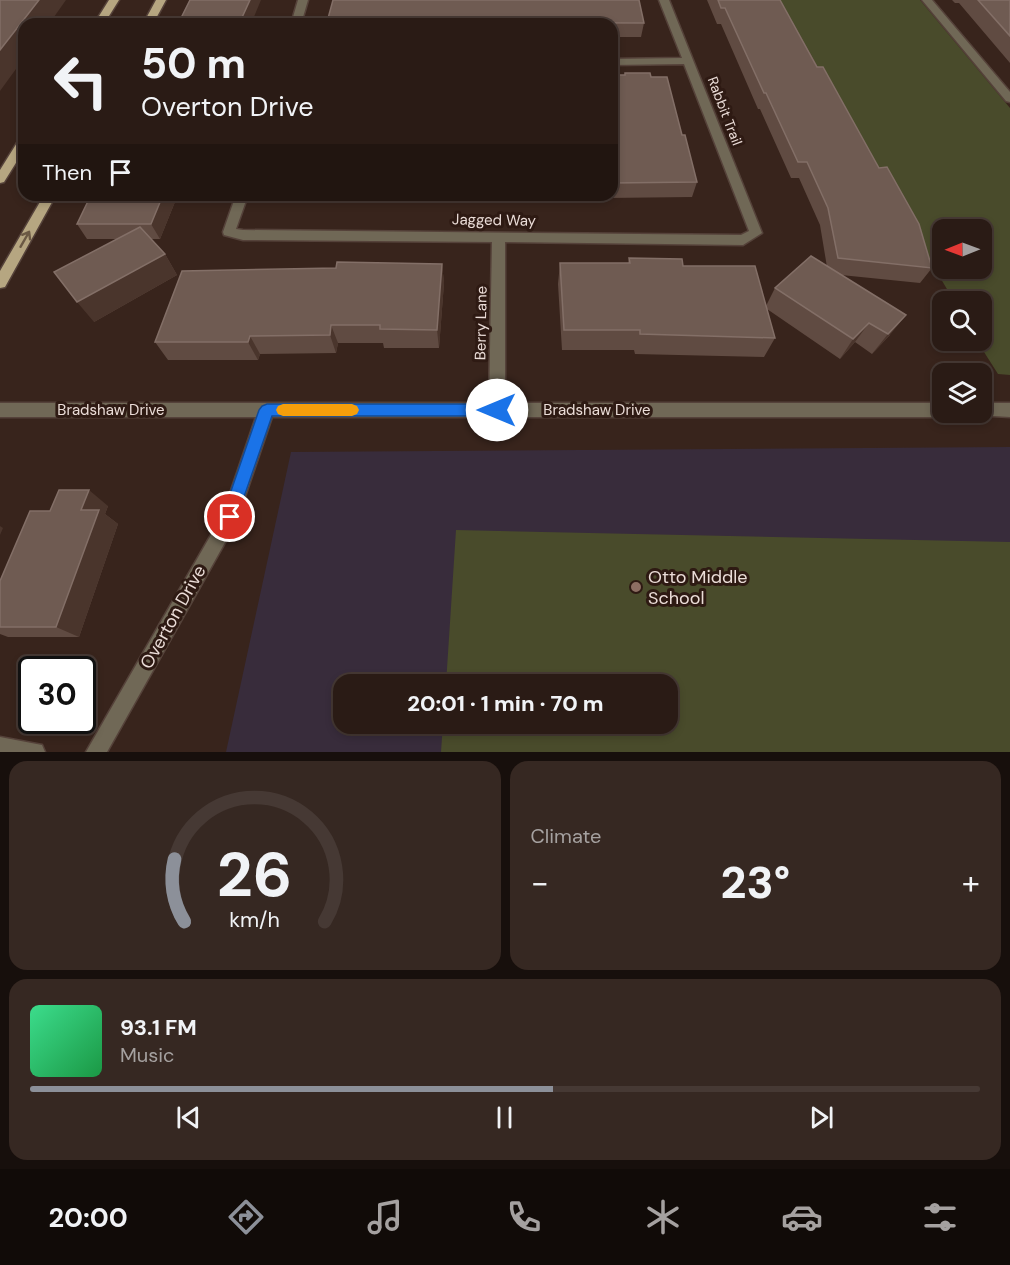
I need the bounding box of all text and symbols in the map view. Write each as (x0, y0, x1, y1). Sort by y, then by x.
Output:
text: 50 m (141, 36, 246, 91)
icon: left (42, 42, 120, 120)
street label: Rabbit Trail (704, 74, 746, 148)
text: Overton Drive (141, 89, 314, 124)
icon: arrive (104, 156, 137, 189)
text: Then (42, 158, 92, 187)
street label: Jagged Way (452, 209, 537, 231)
north arrow (932, 219, 992, 279)
map controls (932, 219, 992, 423)
one-way arrow (19, 231, 31, 248)
street label: Berry Lane (470, 286, 492, 360)
button: search (932, 291, 992, 351)
button: layers (932, 363, 992, 423)
position arrow (465, 378, 529, 442)
street label: Bradshaw Drive (57, 400, 165, 420)
street label: Bradshaw Drive (543, 400, 651, 420)
pin (204, 491, 255, 542)
icon: arrive (213, 500, 246, 533)
street label: Overton Drive (135, 561, 211, 673)
place label: Otto Middle School (648, 565, 748, 610)
marker: Otto Middle School (629, 580, 643, 594)
speed limit sign: 30 (18, 656, 96, 734)
text: 20:01 · 1 min · 70 m (407, 689, 604, 718)
text: Climate (531, 823, 601, 849)
text: 26 (217, 834, 293, 915)
text: 23° (720, 853, 790, 912)
text: − (531, 861, 549, 904)
text: + (962, 861, 980, 904)
text: km/h (229, 907, 280, 935)
text: 93.1 FM (120, 1013, 197, 1042)
text: Music (120, 1042, 175, 1068)
icon: previous (172, 1101, 205, 1134)
icon: pause (488, 1101, 521, 1134)
icon: next (805, 1101, 838, 1134)
icon: directions (225, 1196, 267, 1238)
icon: music (364, 1196, 406, 1238)
icon: phone (503, 1196, 545, 1238)
icon: climate (642, 1196, 684, 1238)
icon: car (781, 1196, 823, 1238)
icon: filters (919, 1196, 961, 1238)
text: 20:00 (48, 1200, 128, 1235)

